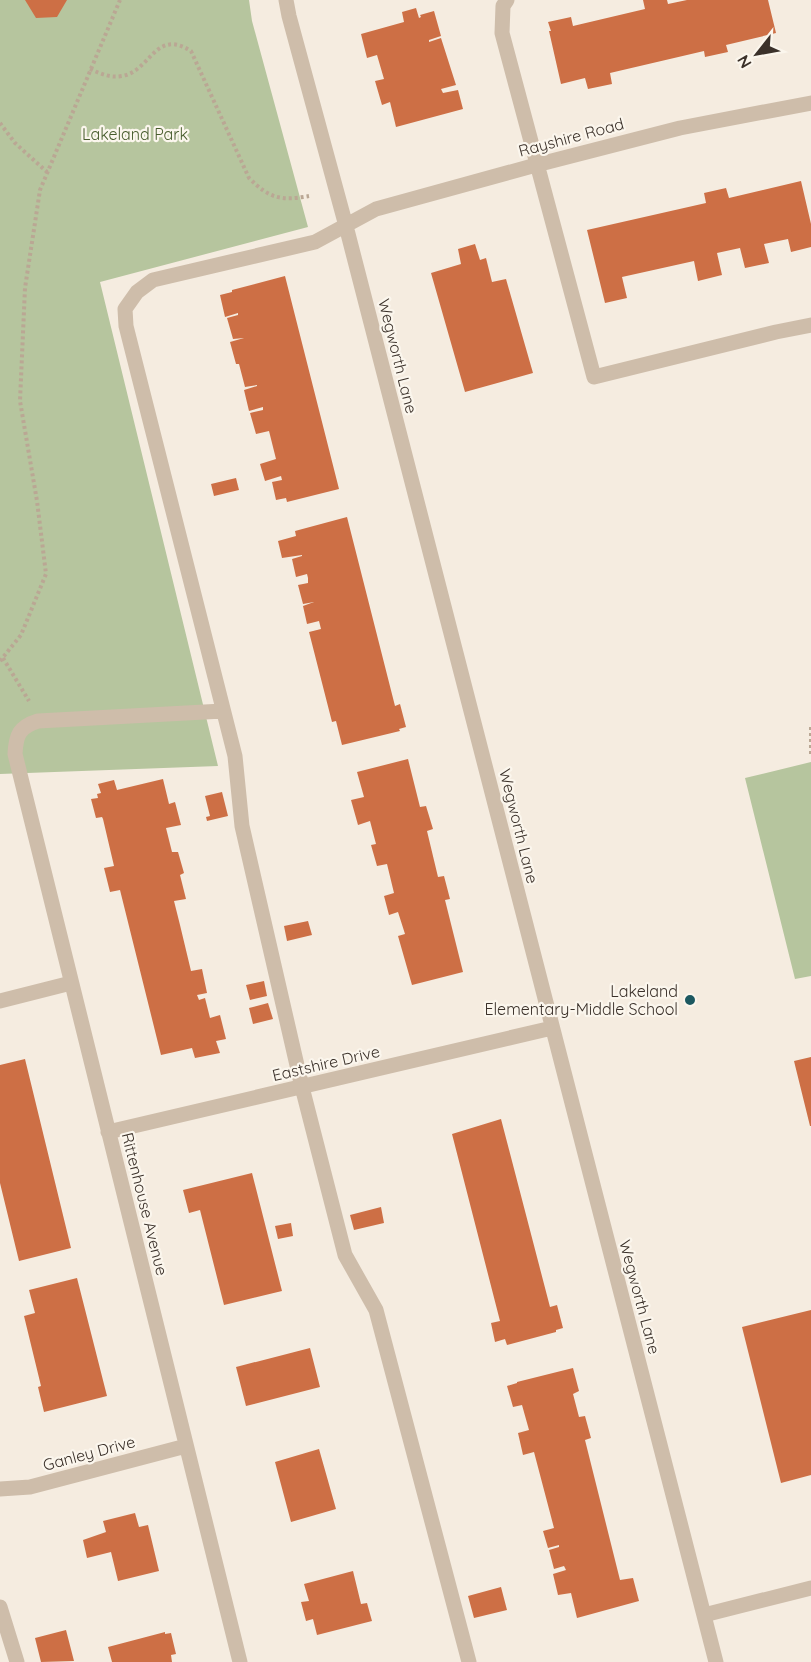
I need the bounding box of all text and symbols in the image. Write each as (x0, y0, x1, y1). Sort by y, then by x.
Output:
north arrow (727, 24, 787, 84)
text: N (733, 52, 756, 72)
street label: Rayshire Road (516, 113, 626, 161)
park label: Lakeland Park (82, 124, 188, 144)
street label: Wegworth Lane (374, 297, 422, 415)
street label: Wegworth Lane (495, 767, 543, 885)
place label: Lakeland Elementary-Middle School (485, 981, 678, 1019)
marker: Lakeland Elementary-Middle School (683, 993, 697, 1007)
street label: Eastshire Drive (270, 1041, 382, 1085)
street label: Rittenhouse Avenue (118, 1130, 172, 1278)
street label: Wegworth Lane (615, 1238, 665, 1356)
street label: Ganley Drive (41, 1431, 137, 1475)

